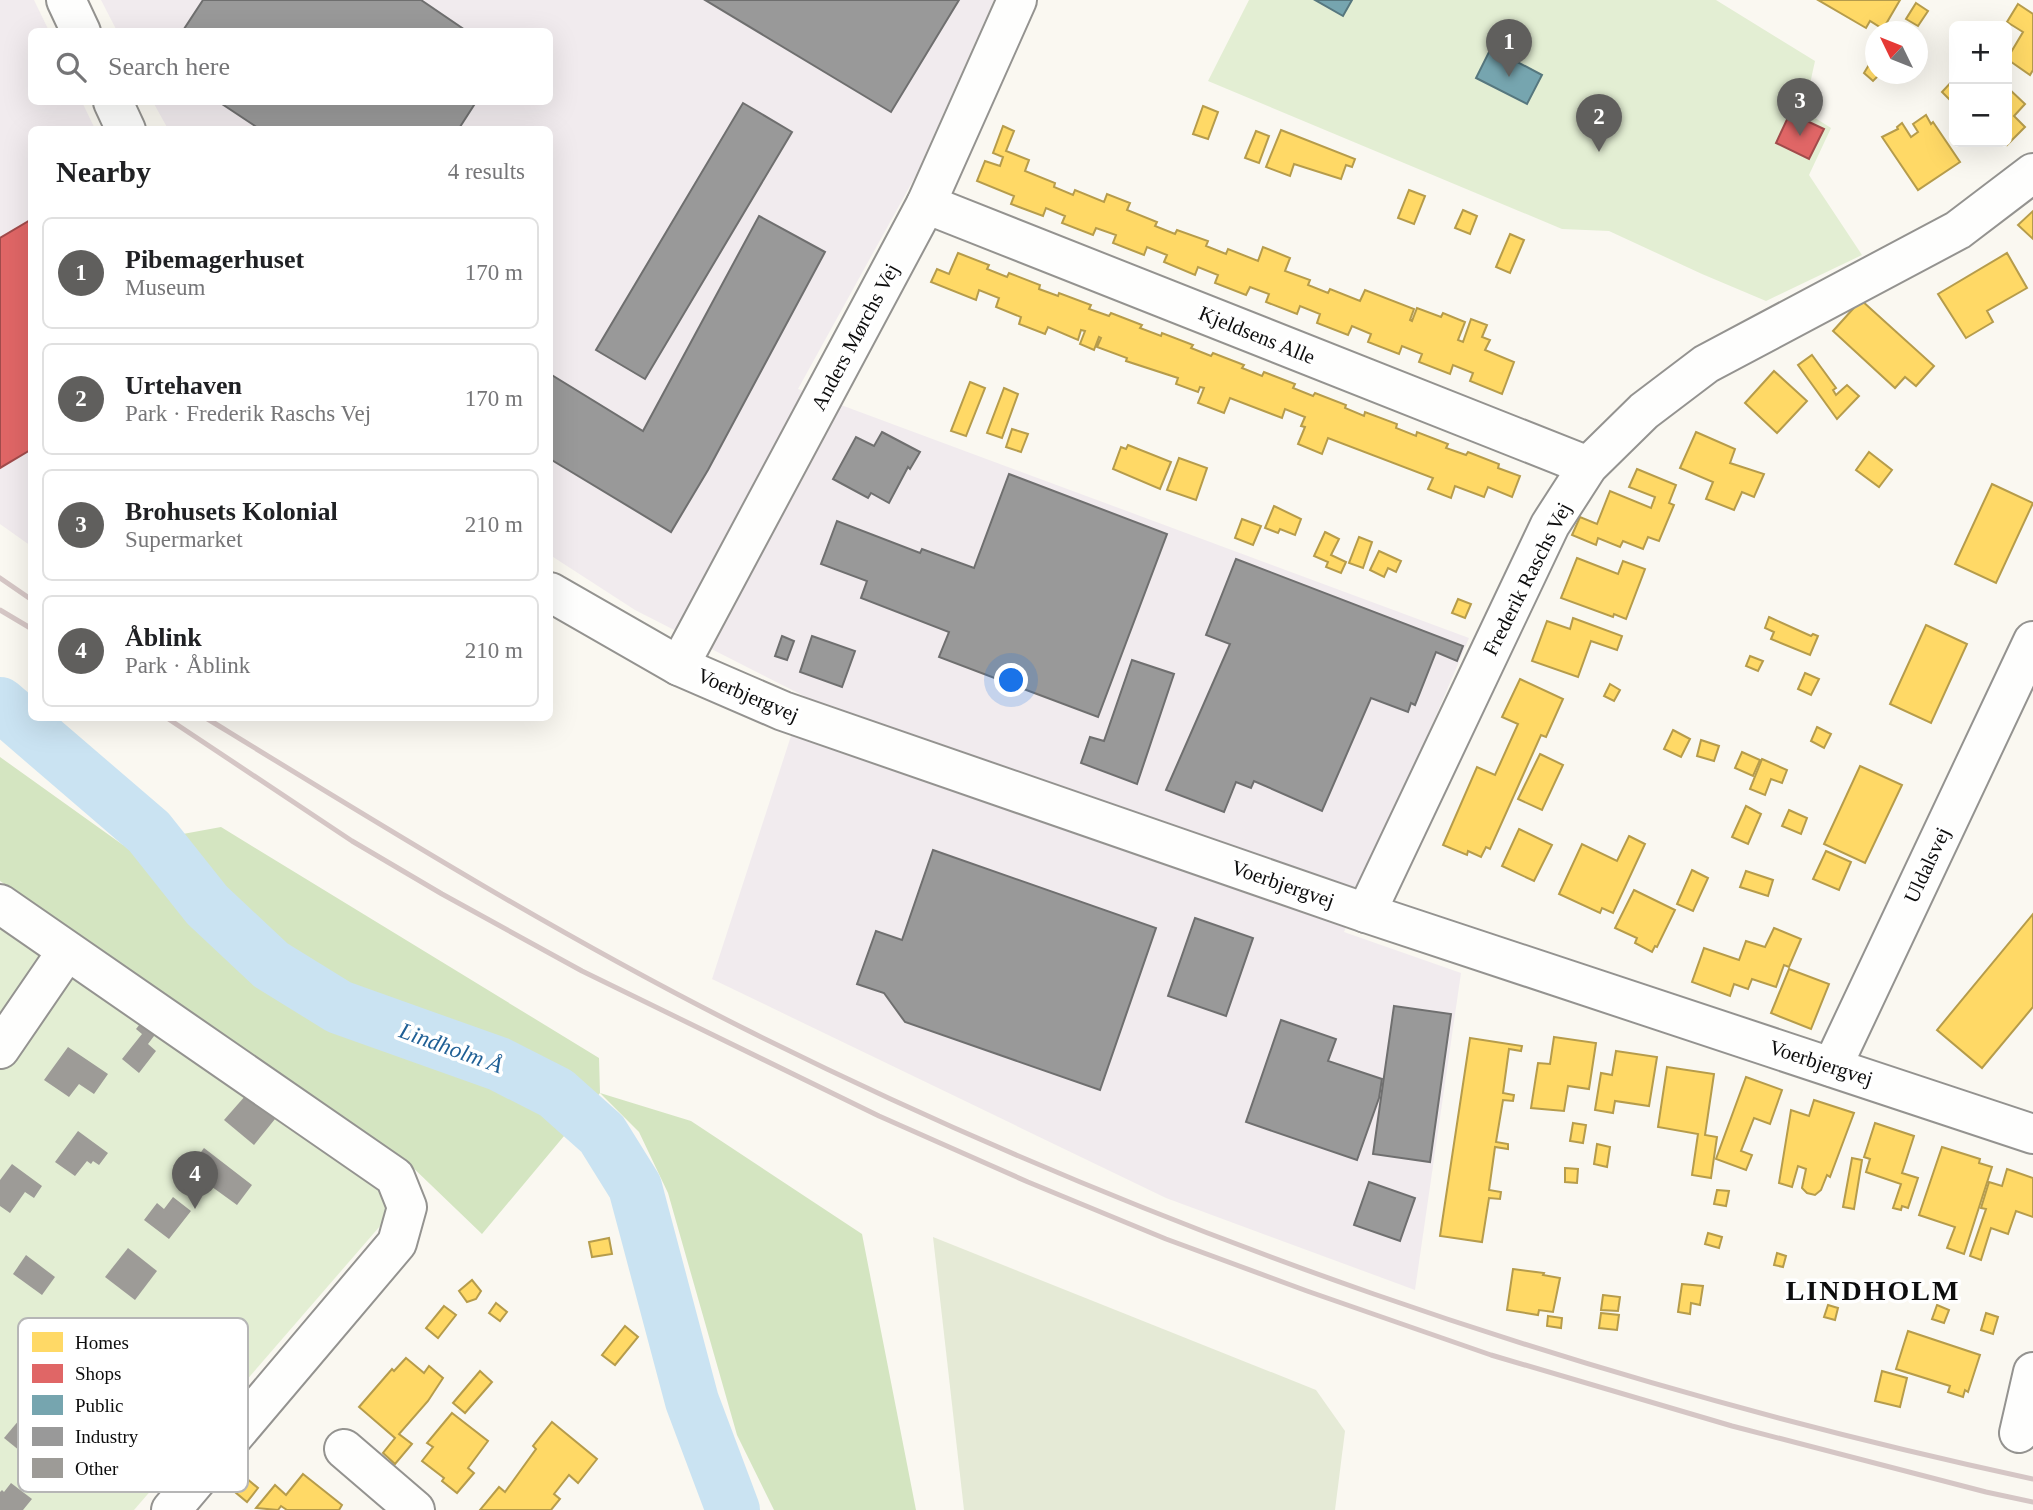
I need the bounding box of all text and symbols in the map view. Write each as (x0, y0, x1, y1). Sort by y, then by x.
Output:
pin: 1 (1486, 19, 1532, 77)
north arrow (1865, 21, 1928, 84)
map controls (1949, 21, 2012, 147)
button: + (1949, 21, 2012, 84)
search box (28, 28, 553, 105)
icon: search (52, 48, 90, 86)
text: Search here (108, 52, 230, 81)
pin: 3 (1777, 78, 1823, 136)
button: − (1949, 84, 2012, 147)
pin: 2 (1576, 94, 1622, 152)
text: Nearby (56, 155, 151, 188)
text: 4 results (448, 159, 525, 184)
text: Pibemagerhuset (125, 245, 304, 274)
street label: Anders Mørchs Vej (806, 259, 904, 415)
text: 1 (75, 260, 87, 285)
text: 170 m (465, 260, 523, 285)
text: Museum (125, 275, 206, 300)
street label: Kjeldsens Alle (1195, 301, 1319, 369)
text: Urtehaven (125, 371, 242, 400)
text: 2 (75, 386, 87, 411)
text: 170 m (465, 386, 523, 411)
text: Park · Frederik Raschs Vej (125, 401, 371, 426)
text: Brohusets Kolonial (125, 497, 338, 526)
street label: Frederik Raschs Vej (1478, 498, 1576, 660)
text: 3 (75, 512, 87, 537)
text: 210 m (465, 512, 523, 537)
text: Supermarket (125, 527, 243, 552)
text: Åblink (125, 623, 202, 652)
text: 4 (75, 638, 87, 663)
text: 210 m (465, 638, 523, 663)
text: Park · Åblink (125, 653, 250, 678)
street label: Voerbjergvej (694, 663, 802, 727)
your location (994, 663, 1028, 697)
street label: Uldalsvej (1899, 823, 1955, 907)
street label: Voerbjergvej (1228, 855, 1338, 913)
water label: Lindholm Å (395, 1017, 507, 1079)
street label: Voerbjergvej (1766, 1035, 1876, 1091)
pin: 4 (172, 1151, 218, 1209)
district label: LINDHOLM (1786, 1275, 1960, 1306)
legend (18, 1318, 248, 1492)
text: Homes (75, 1332, 129, 1353)
text: Shops (75, 1363, 121, 1384)
text: Public (75, 1395, 124, 1416)
text: Industry (75, 1426, 139, 1447)
text: Other (75, 1458, 119, 1479)

